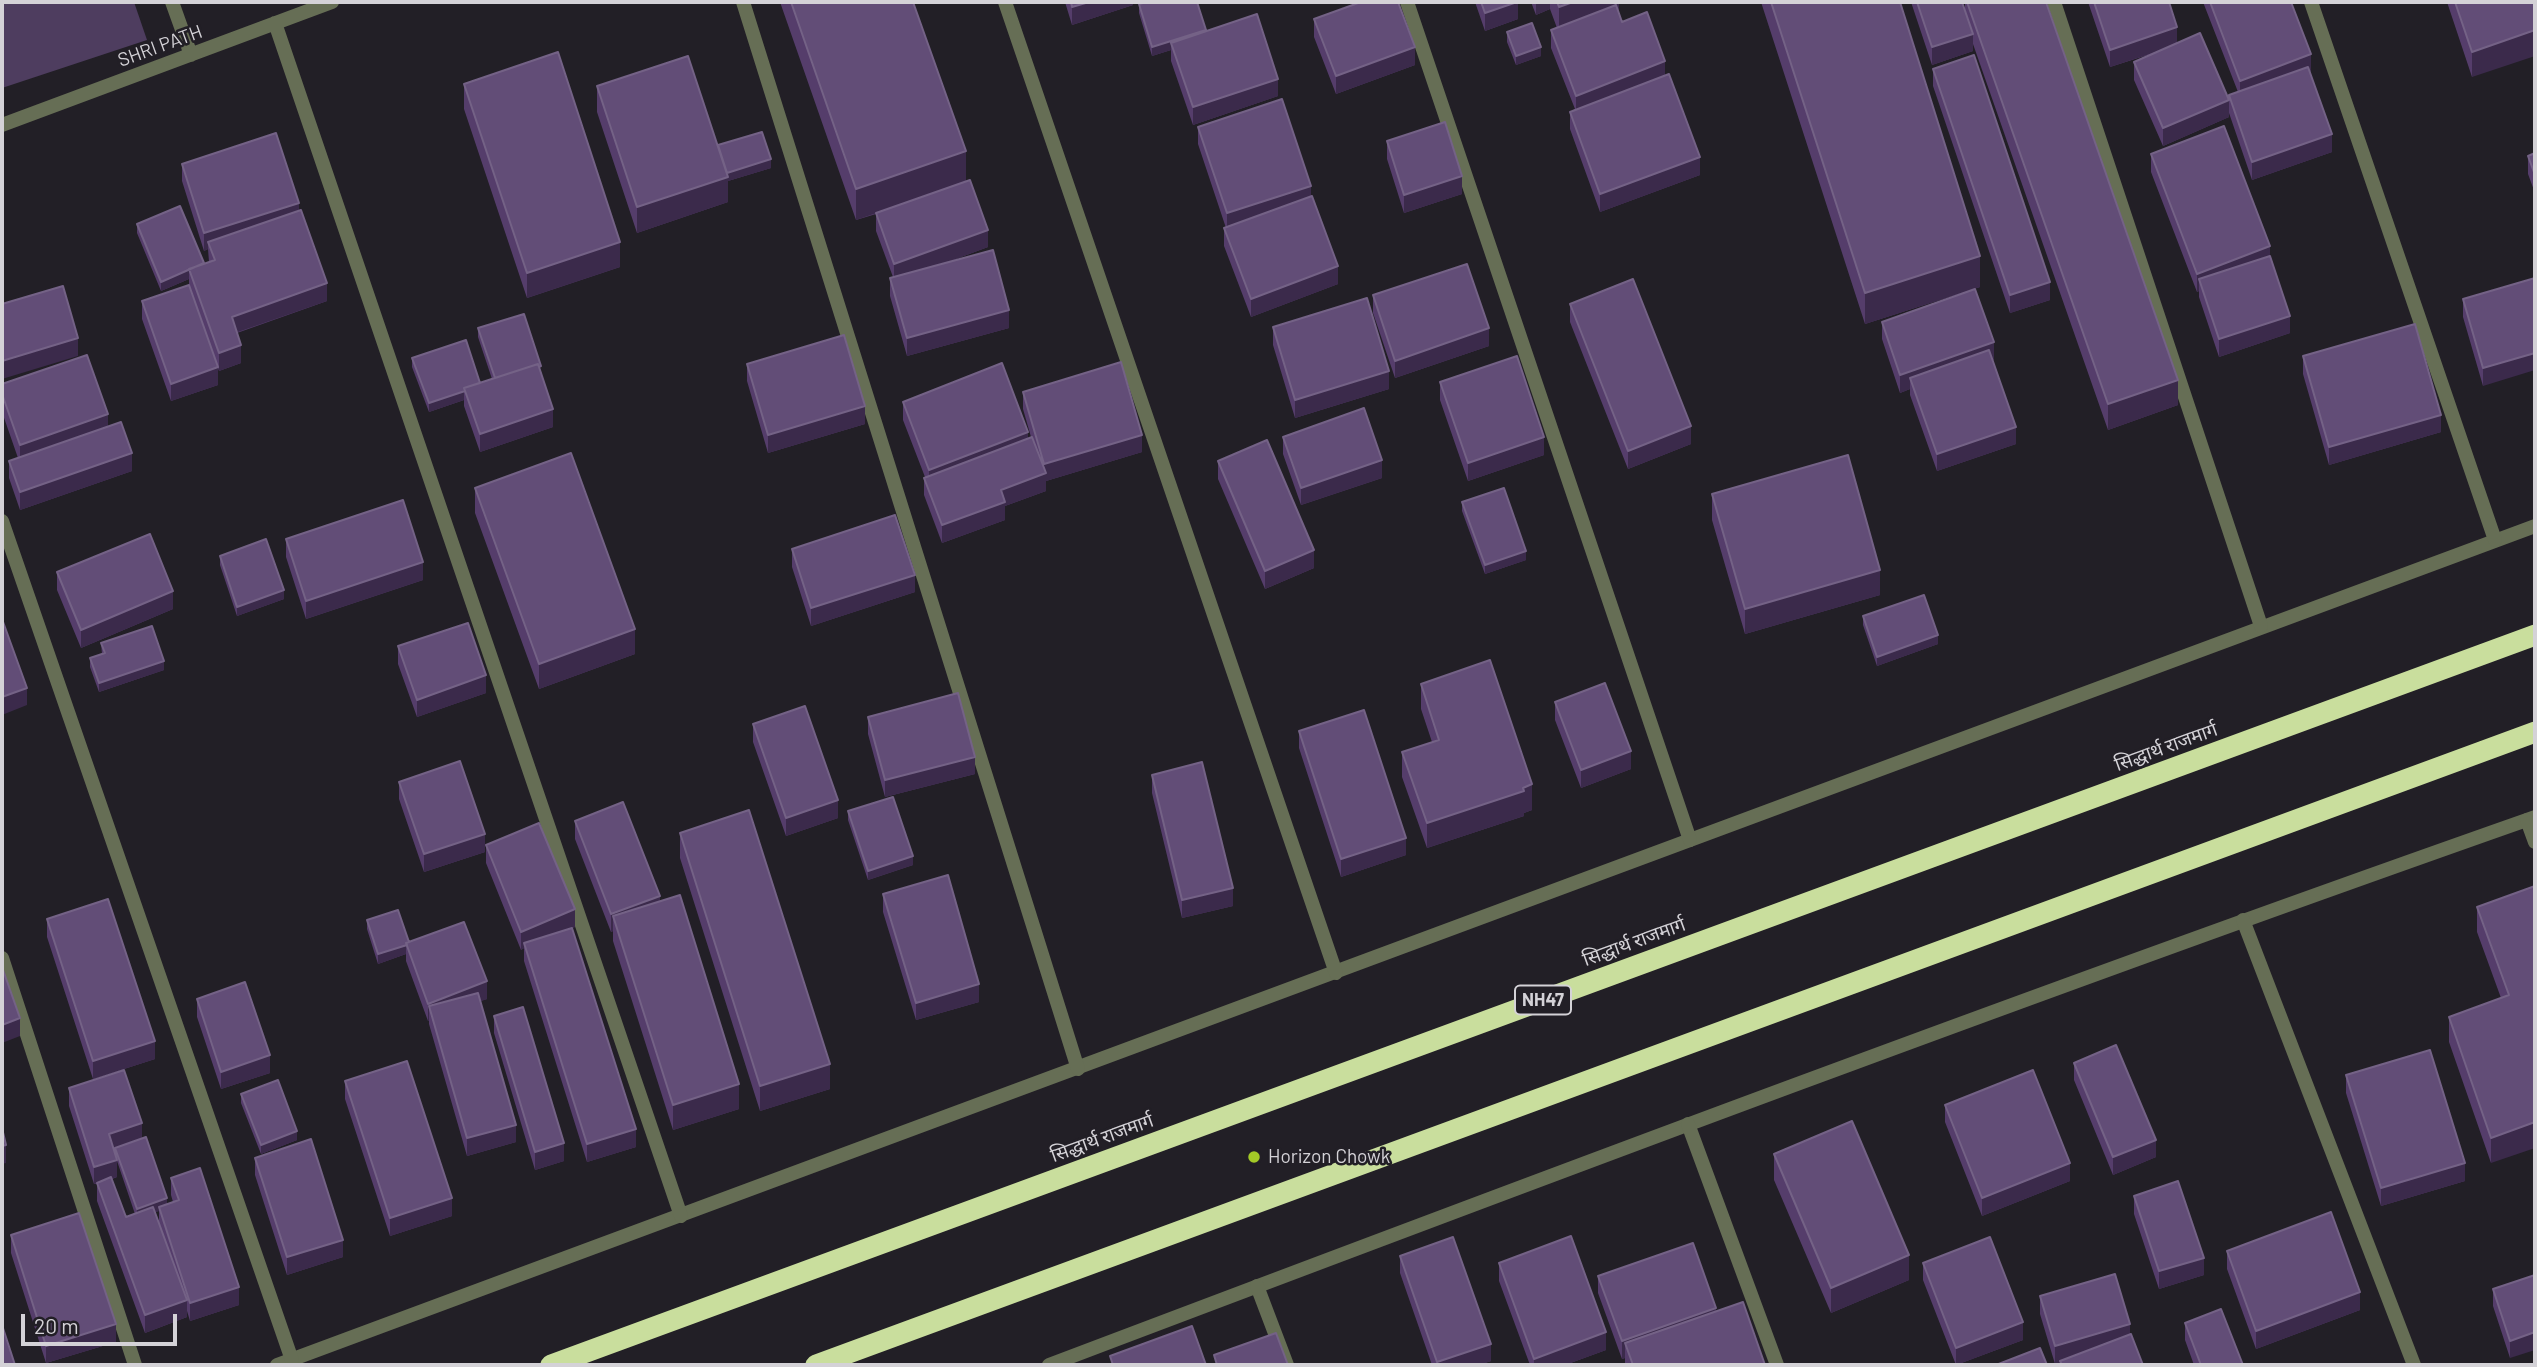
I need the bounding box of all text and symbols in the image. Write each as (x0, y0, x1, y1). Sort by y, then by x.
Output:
street label: SHRI PATH (115, 20, 205, 72)
street label: सिद्धार्थ राजमार्ग (2112, 718, 2220, 776)
street label: सिद्धार्थ राजमार्ग (1580, 913, 1688, 971)
road number: NH47 (1515, 986, 1571, 1015)
street label: सिद्धार्थ राजमार्ग (1048, 1109, 1156, 1167)
place label: Horizon Chowk (1268, 1146, 1390, 1168)
marker: Horizon Chowk (1246, 1149, 1262, 1165)
scale bar (24, 1300, 180, 1344)
text: 20 m (34, 1313, 79, 1338)

